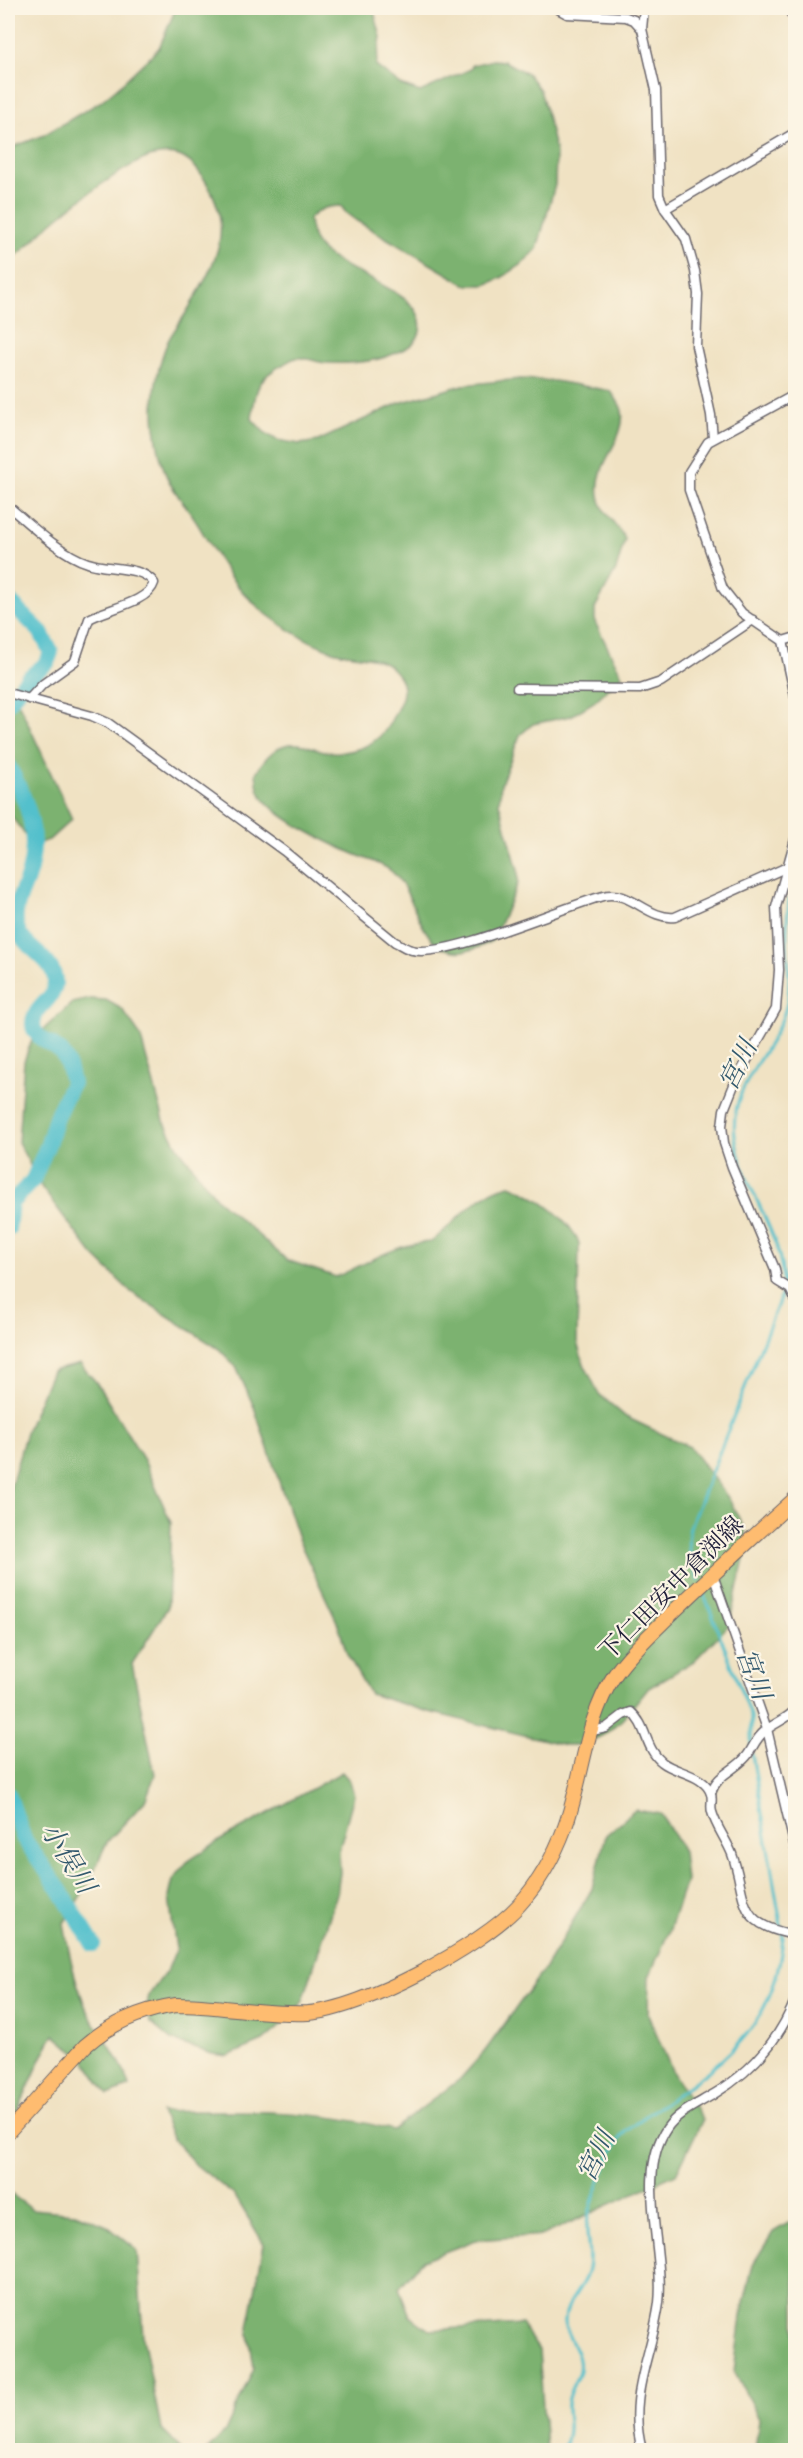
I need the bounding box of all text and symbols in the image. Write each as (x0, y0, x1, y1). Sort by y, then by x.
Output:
water label: 宮川 (711, 1031, 766, 1096)
street label: 下仁田安中倉渕線 (592, 1509, 750, 1667)
water label: 宮川 (729, 1644, 780, 1707)
water label: 小俣川 (32, 1816, 105, 1903)
water label: 宮川 (569, 2122, 624, 2187)

